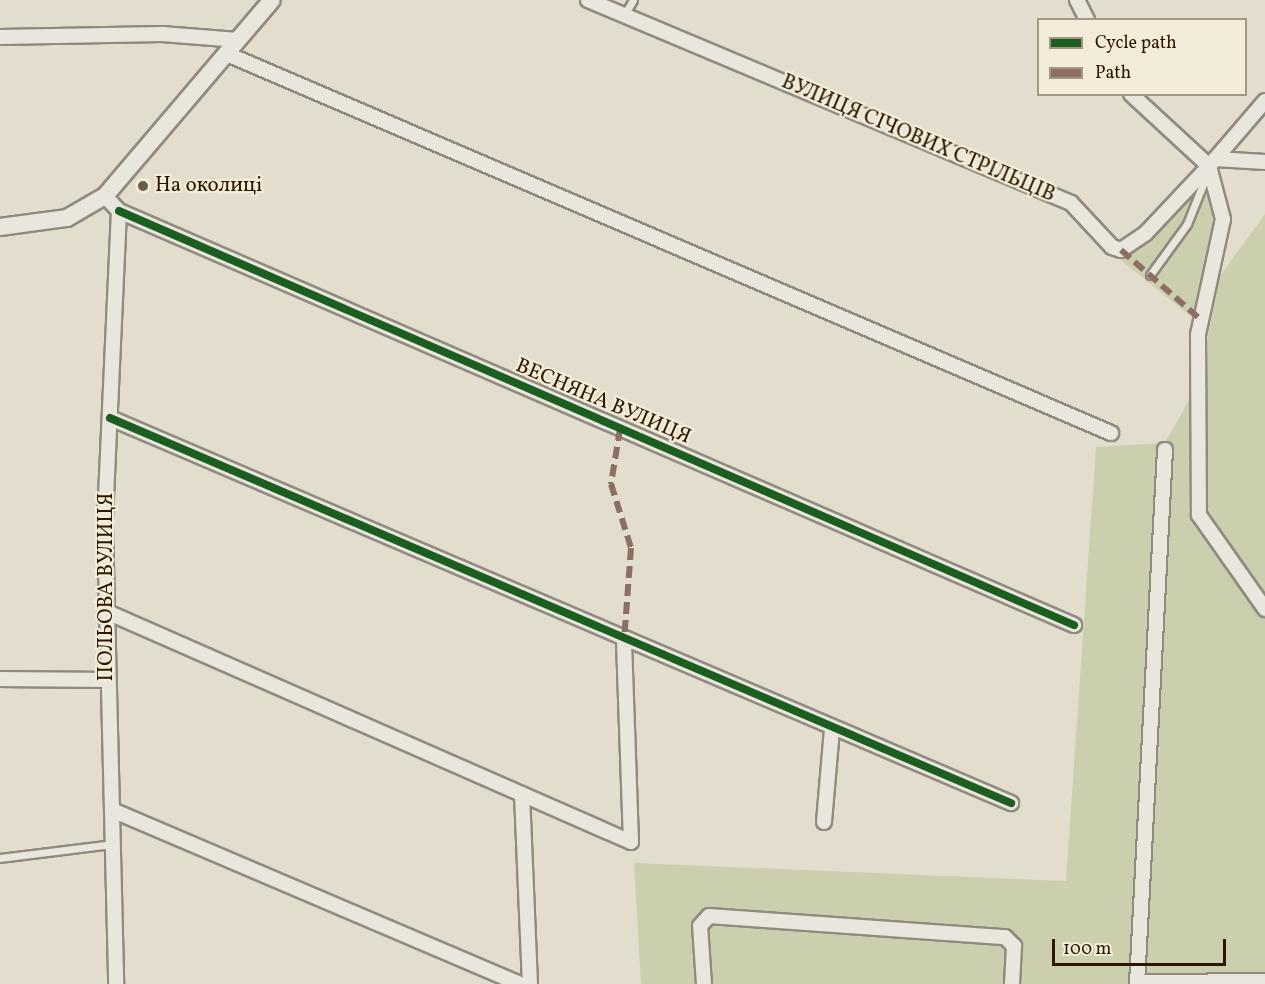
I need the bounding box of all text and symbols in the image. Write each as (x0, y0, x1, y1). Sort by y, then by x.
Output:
legend (1037, 18, 1247, 96)
text: Cycle path (1095, 31, 1177, 56)
text: Path (1095, 61, 1131, 86)
street label: ВУЛИЦЯ СІЧОВИХ СТРІЛЬЦІВ (777, 70, 1059, 208)
place label: На околиці (155, 173, 262, 199)
marker: На околиці (136, 179, 150, 193)
street label: ВЕСНЯНА ВУЛИЦЯ (512, 354, 694, 450)
street label: ПОЛЬОВА ВУЛИЦЯ (94, 493, 120, 681)
scale bar (1055, 927, 1229, 965)
text: 100 m (1063, 937, 1112, 962)

